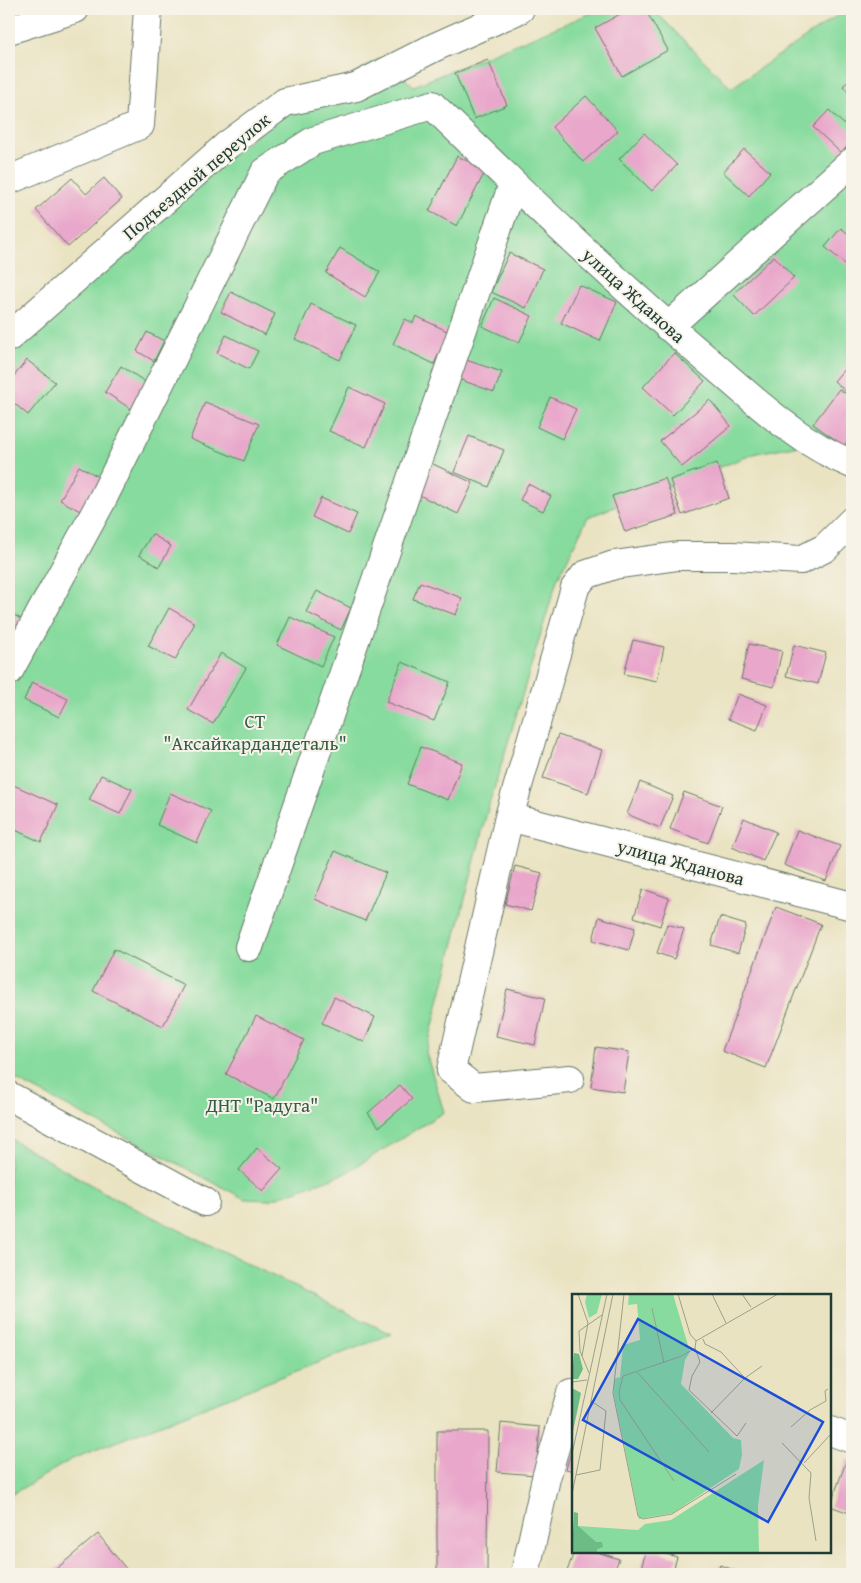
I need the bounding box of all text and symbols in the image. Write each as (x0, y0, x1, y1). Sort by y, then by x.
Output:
street label: Подъездной переулок (116, 106, 276, 246)
street label: улица Жданова (575, 240, 692, 349)
park label: СТ "Аксайкардандеталь" (163, 707, 347, 757)
street label: улица Жданова (613, 831, 748, 892)
park label: ДНТ "Радуга" (205, 1091, 318, 1119)
inset map (572, 1294, 831, 1553)

